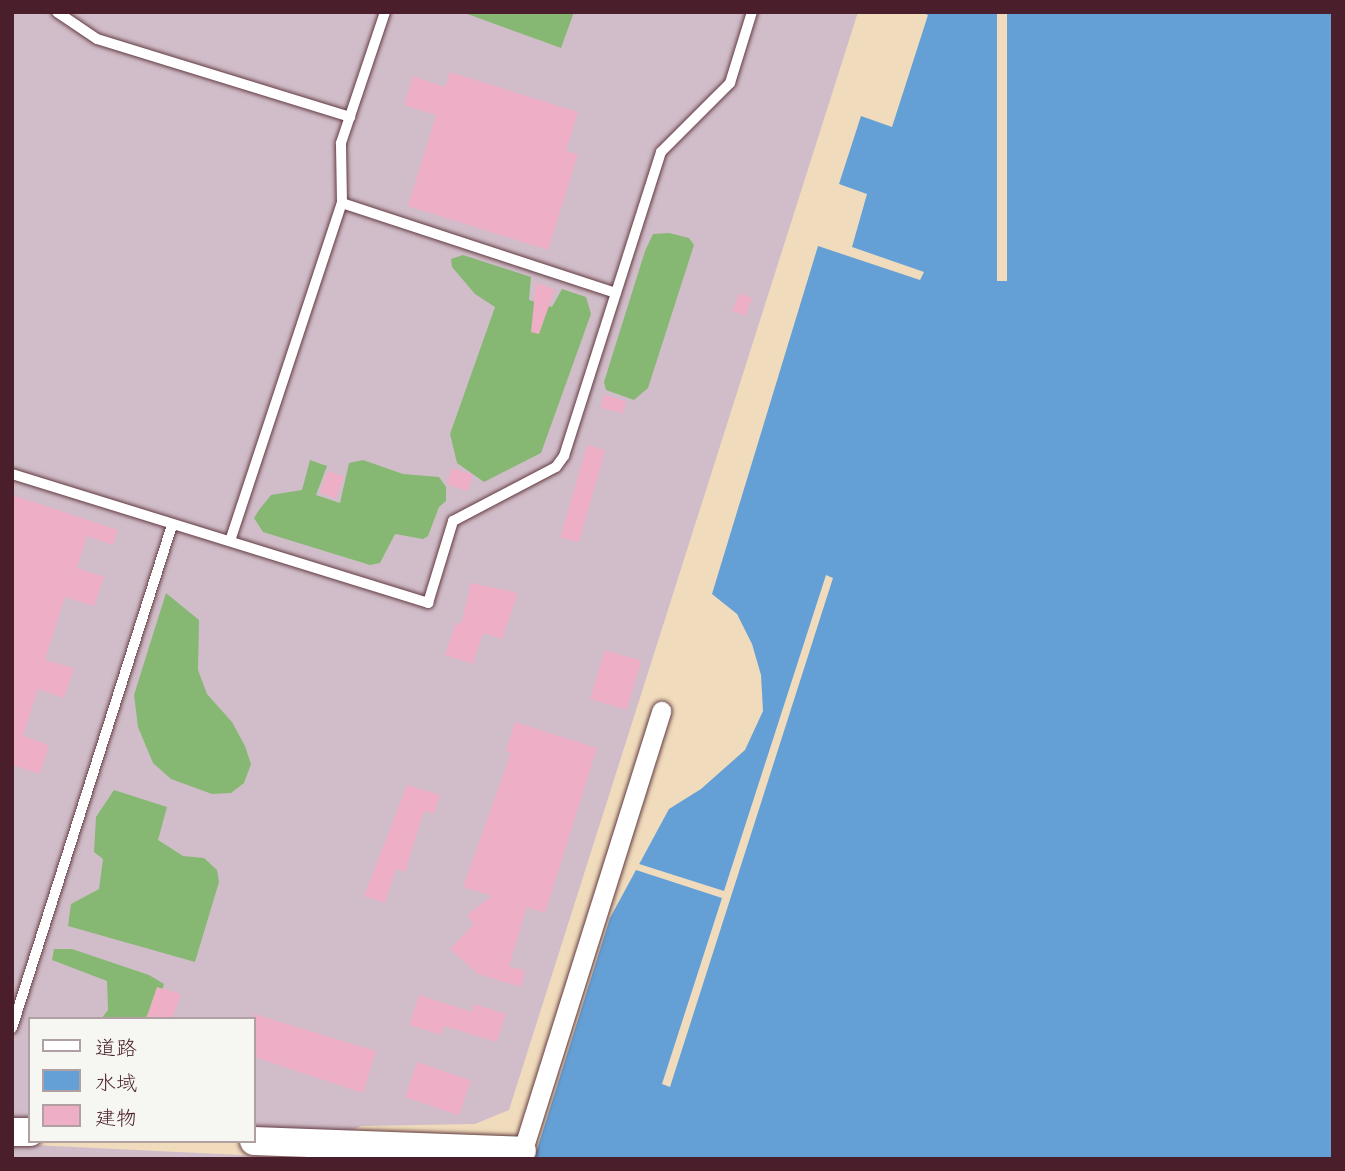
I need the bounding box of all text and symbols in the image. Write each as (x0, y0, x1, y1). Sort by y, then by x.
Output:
legend (28, 1017, 256, 1143)
text: 道路 (95, 1034, 137, 1061)
text: 水域 (95, 1069, 137, 1096)
text: 建物 (95, 1104, 137, 1131)

